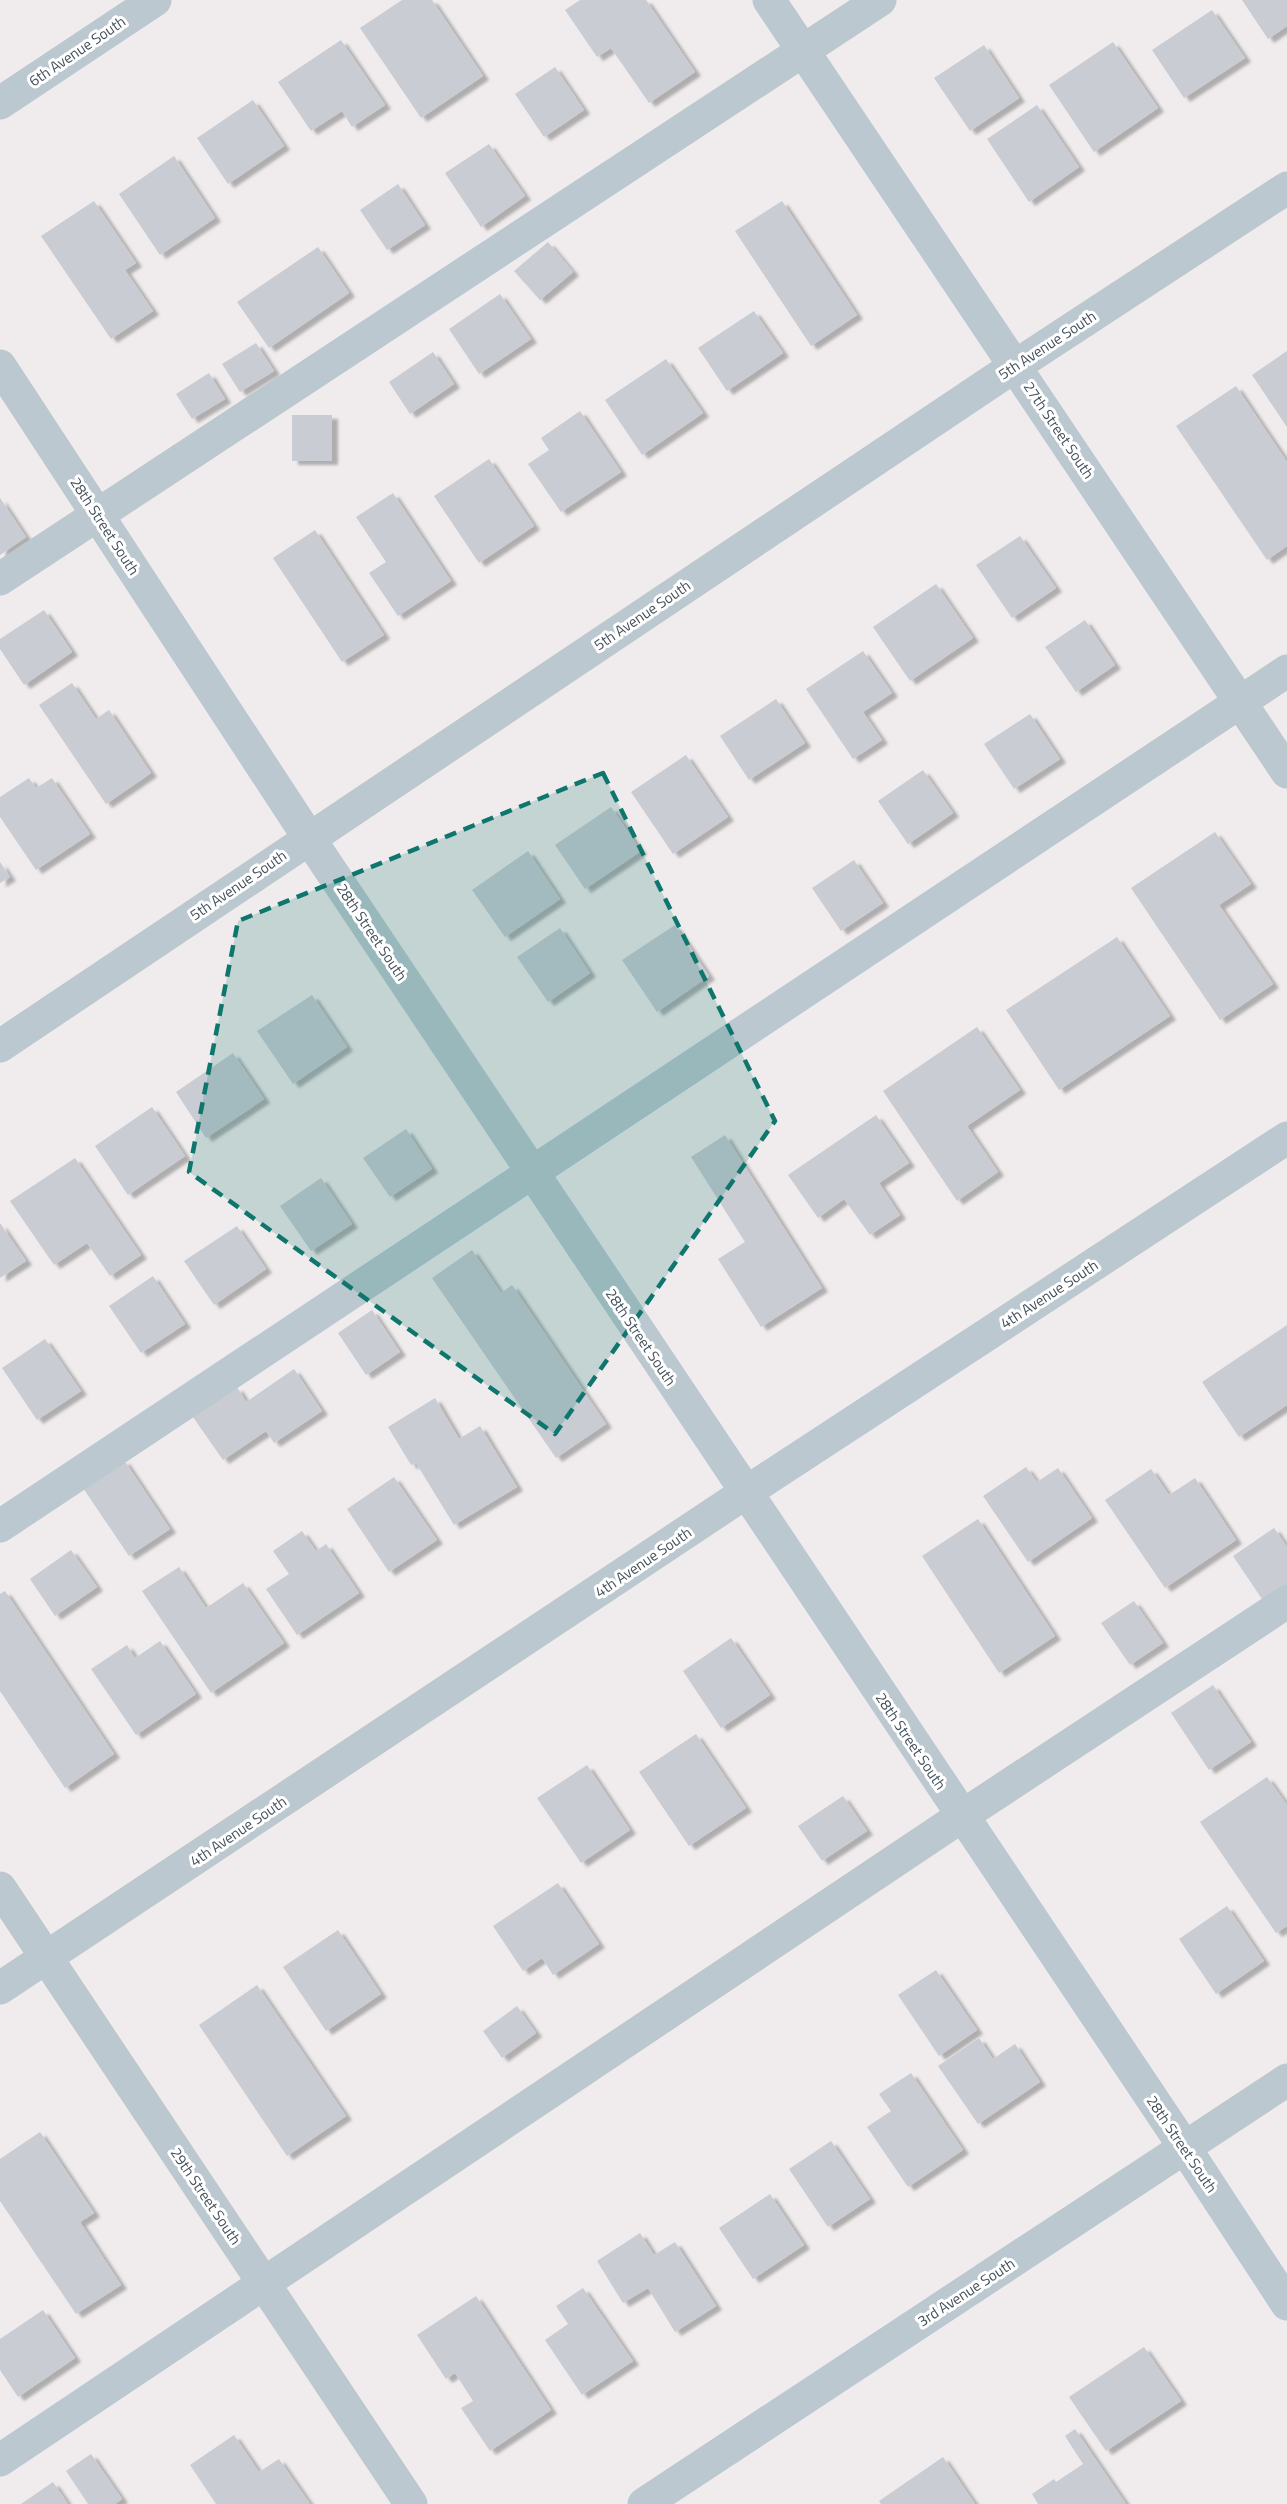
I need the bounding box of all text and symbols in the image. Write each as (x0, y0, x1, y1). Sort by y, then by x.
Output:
street label: 6th Avenue South (24, 10, 130, 92)
street label: 5th Avenue South (994, 305, 1100, 385)
street label: 27th Street South (1018, 377, 1100, 483)
street label: 28th Street South (65, 472, 145, 580)
street label: 5th Avenue South (589, 574, 695, 656)
street label: 5th Avenue South (185, 844, 291, 926)
street label: 28th Street South (331, 879, 413, 985)
street label: 4th Avenue South (996, 1254, 1102, 1334)
street label: 28th Street South (600, 1284, 682, 1390)
street label: 4th Avenue South (590, 1521, 696, 1603)
street label: 28th Street South (870, 1688, 952, 1794)
street label: 4th Avenue South (185, 1790, 291, 1872)
street label: 28th Street South (1141, 2091, 1223, 2197)
street label: 29th Street South (165, 2143, 247, 2249)
street label: 3rd Avenue South (913, 2252, 1019, 2332)

